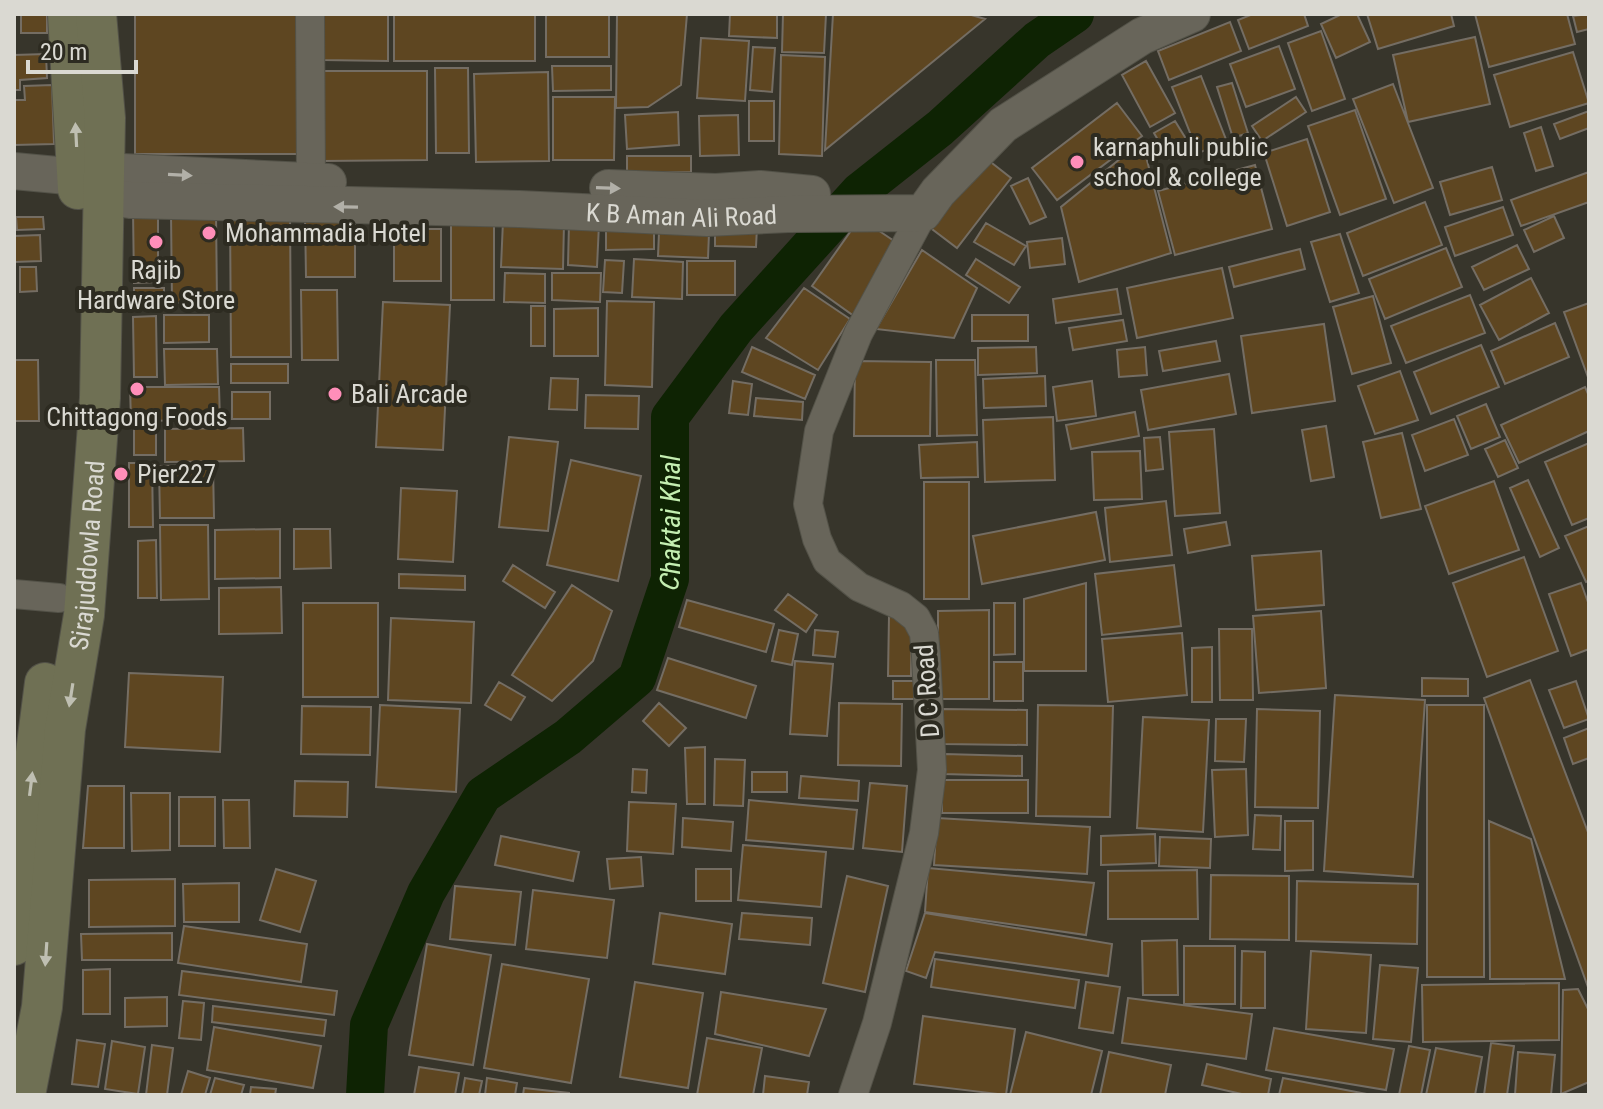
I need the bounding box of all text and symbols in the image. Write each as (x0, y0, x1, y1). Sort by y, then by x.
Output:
scale bar (28, 24, 136, 74)
text: 20 m (40, 38, 87, 66)
one-way arrow (69, 122, 82, 147)
place label: karnaphuli public school & college (1093, 132, 1268, 192)
marker: karnaphuli public school & college (1068, 153, 1086, 171)
one-way arrow (168, 168, 193, 181)
one-way arrow (596, 182, 621, 195)
street label: K B Aman Ali Road (585, 197, 778, 233)
one-way arrow (333, 201, 358, 213)
place label: Mohammadia Hotel (225, 218, 427, 248)
marker: Mohammadia Hotel (200, 224, 218, 242)
marker: Rajib Hardware Store (147, 233, 165, 251)
place label: Rajib Hardware Store (77, 255, 235, 315)
place label: Bali Arcade (351, 379, 468, 409)
marker: Chittagong Foods (128, 380, 146, 398)
marker: Bali Arcade (326, 385, 344, 403)
place label: Chittagong Foods (46, 402, 228, 432)
water label: Chaktai Khal (651, 454, 688, 594)
street label: Sirajuddowla Road (63, 459, 110, 652)
place label: Pier227 (137, 459, 216, 489)
marker: Pier227 (112, 465, 130, 483)
street label: D C Road (909, 643, 945, 739)
one-way arrow (64, 683, 77, 708)
one-way arrow (25, 771, 38, 796)
one-way arrow (39, 942, 52, 967)

